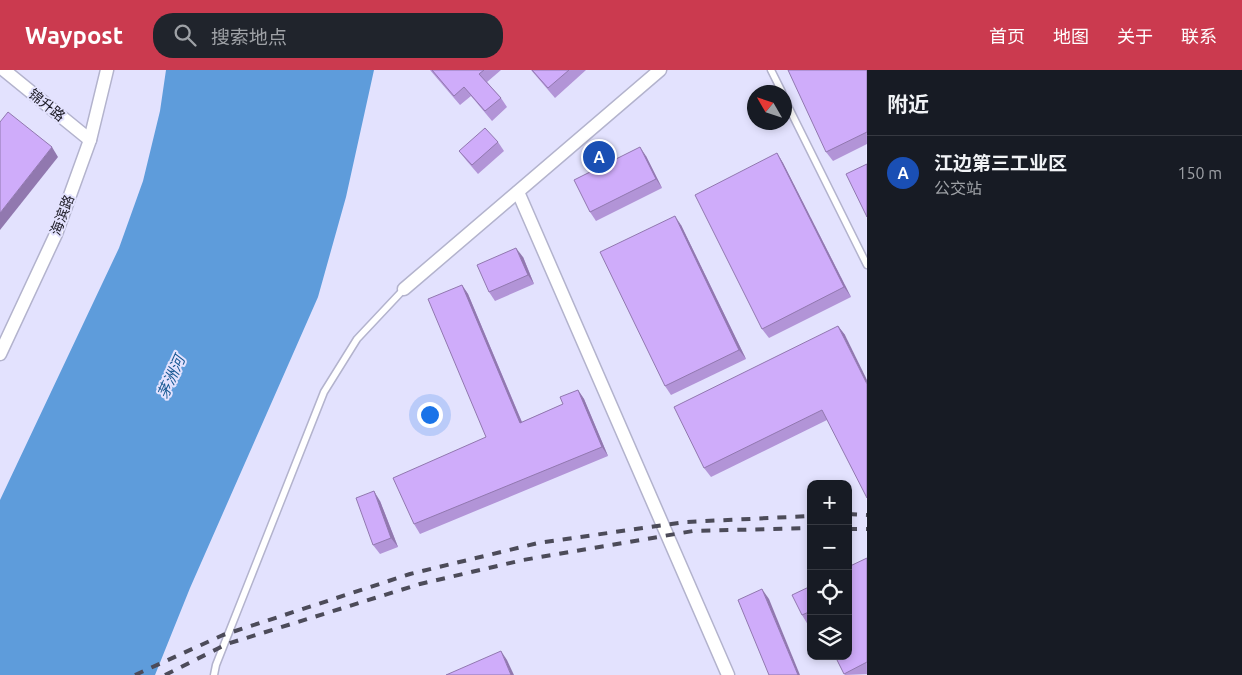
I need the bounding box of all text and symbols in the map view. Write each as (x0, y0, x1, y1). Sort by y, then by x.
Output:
search box (153, 13, 503, 58)
icon: search (171, 21, 199, 49)
text: Waypost (25, 22, 123, 49)
text: 搜索地点 (211, 26, 287, 48)
text: 首页 (989, 26, 1025, 46)
text: 地图 (1053, 26, 1089, 46)
text: 关于 (1117, 26, 1153, 46)
text: 联系 (1181, 26, 1217, 46)
north arrow (747, 85, 792, 130)
street label: 锦升路 (26, 86, 68, 124)
text: 附近 (887, 92, 929, 116)
pin: A (583, 138, 615, 176)
text: 江边第三工业区 (934, 152, 1067, 174)
text: A (897, 164, 909, 182)
text: 150 m (1177, 164, 1222, 182)
text: 公交站 (934, 179, 982, 197)
street label: 海滨路 (47, 193, 77, 237)
water label: 茅洲河 (154, 350, 189, 401)
your location (417, 402, 443, 428)
map controls (807, 480, 852, 660)
button: + (807, 480, 852, 525)
button: − (807, 525, 852, 570)
button: locate (807, 570, 852, 615)
button: layers (807, 615, 852, 660)

